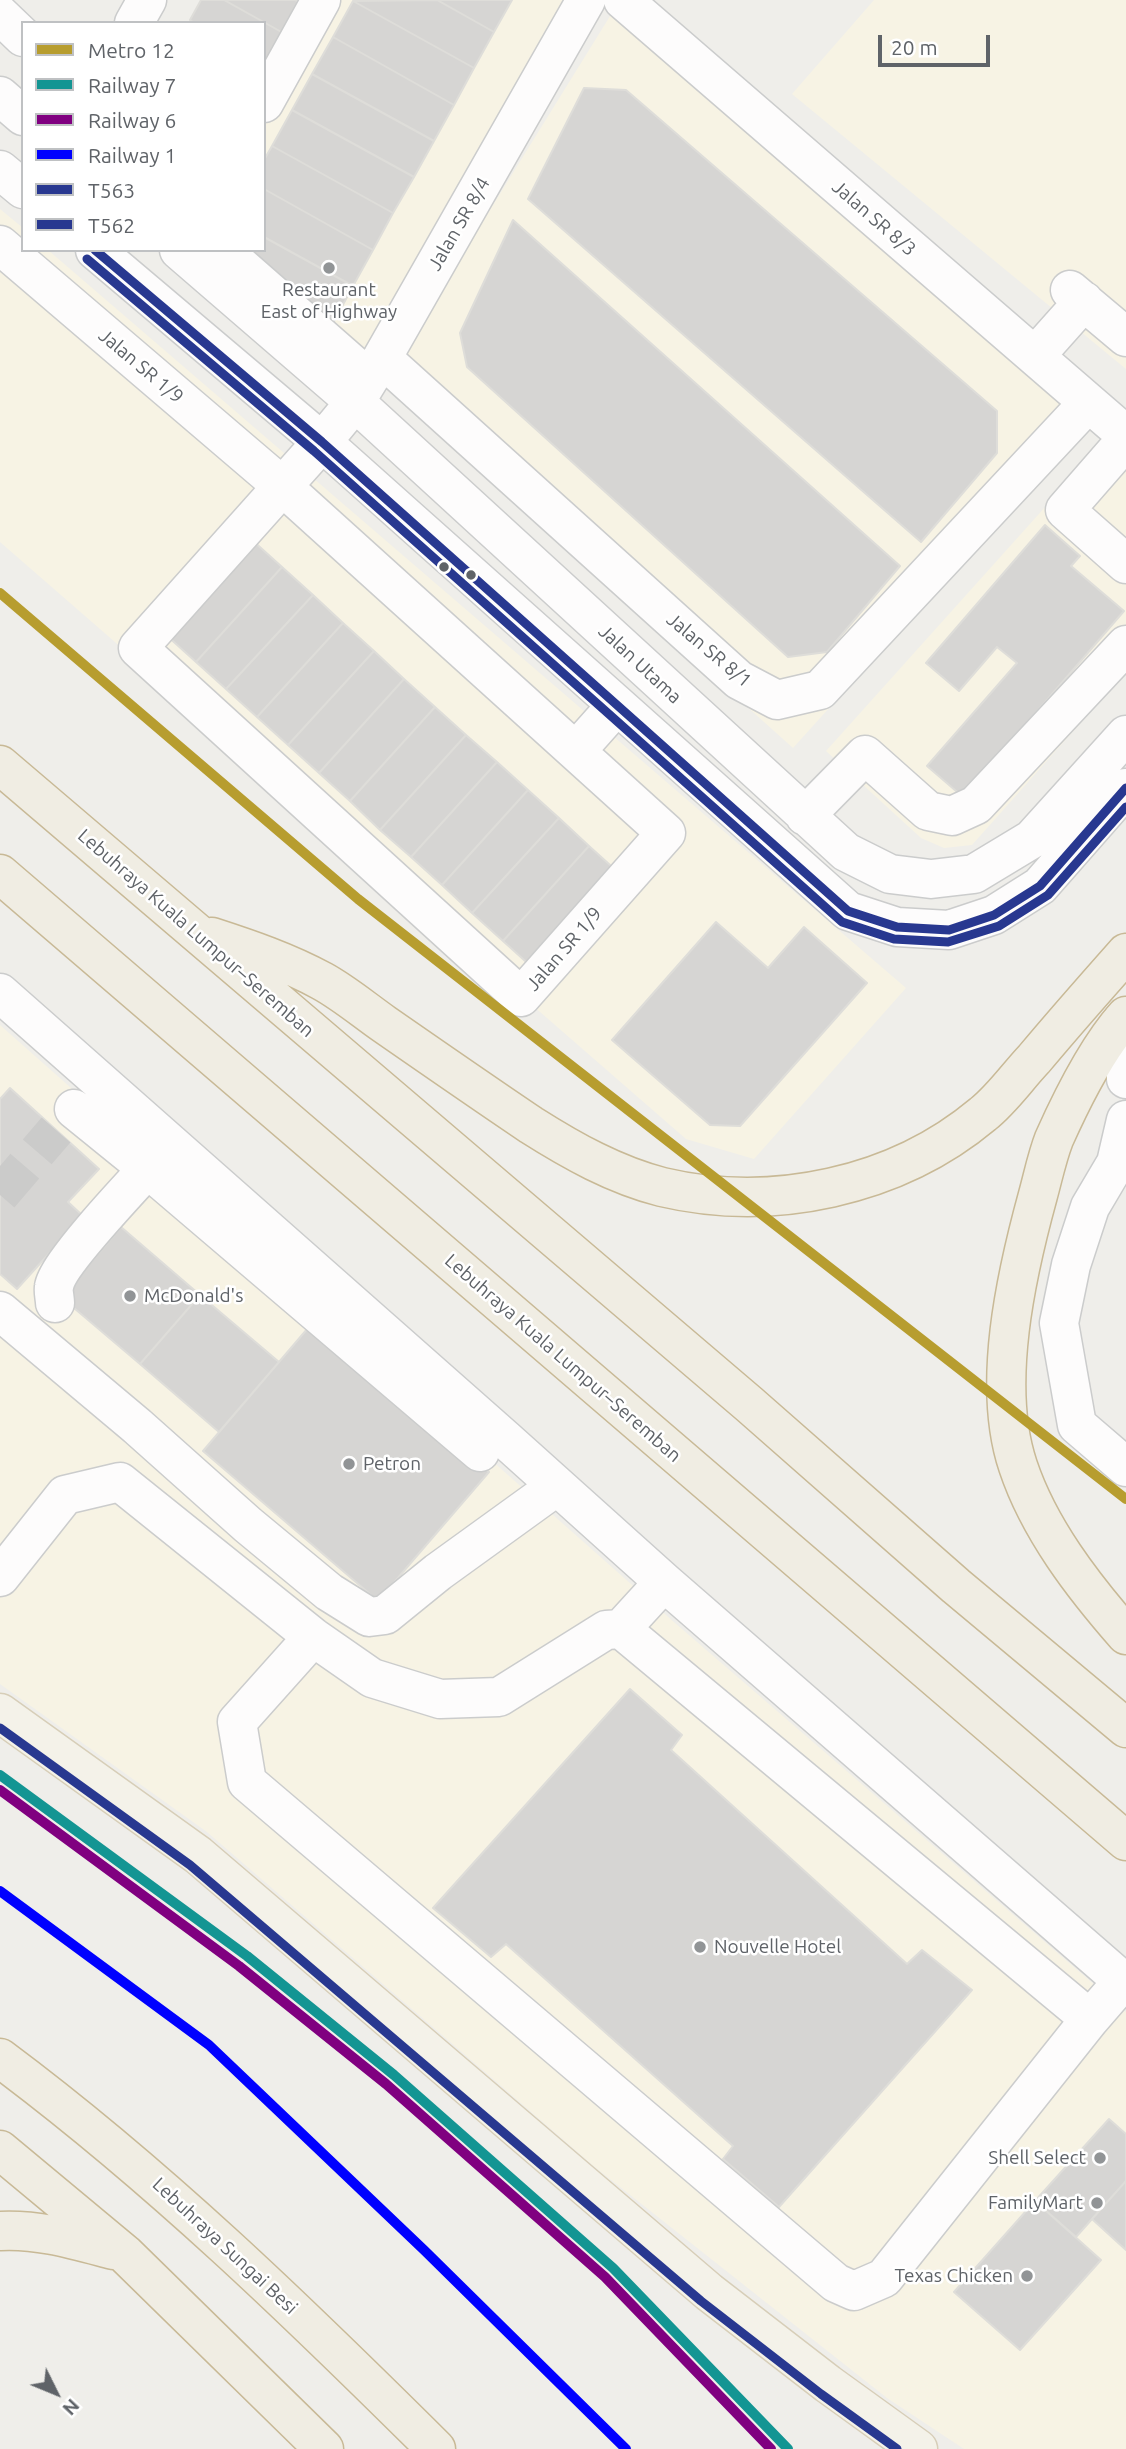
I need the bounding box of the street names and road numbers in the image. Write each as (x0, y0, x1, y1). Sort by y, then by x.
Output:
street label: Jalan SR 8/4 (423, 173, 495, 275)
street label: Jalan SR 8/3 (827, 175, 921, 261)
street label: Jalan SR 1/9 (94, 324, 188, 408)
street label: Jalan SR 8/1 (662, 608, 756, 692)
street label: Jalan Utama (594, 620, 686, 708)
street label: Lebuhraya Kuala Lumpur–Seremban (73, 824, 319, 1042)
street label: Jalan SR 1/9 (521, 902, 607, 996)
street label: Lebuhraya Kuala Lumpur–Seremban (440, 1249, 686, 1467)
street label: Lebuhraya Sungai Besi (148, 2173, 302, 2319)

